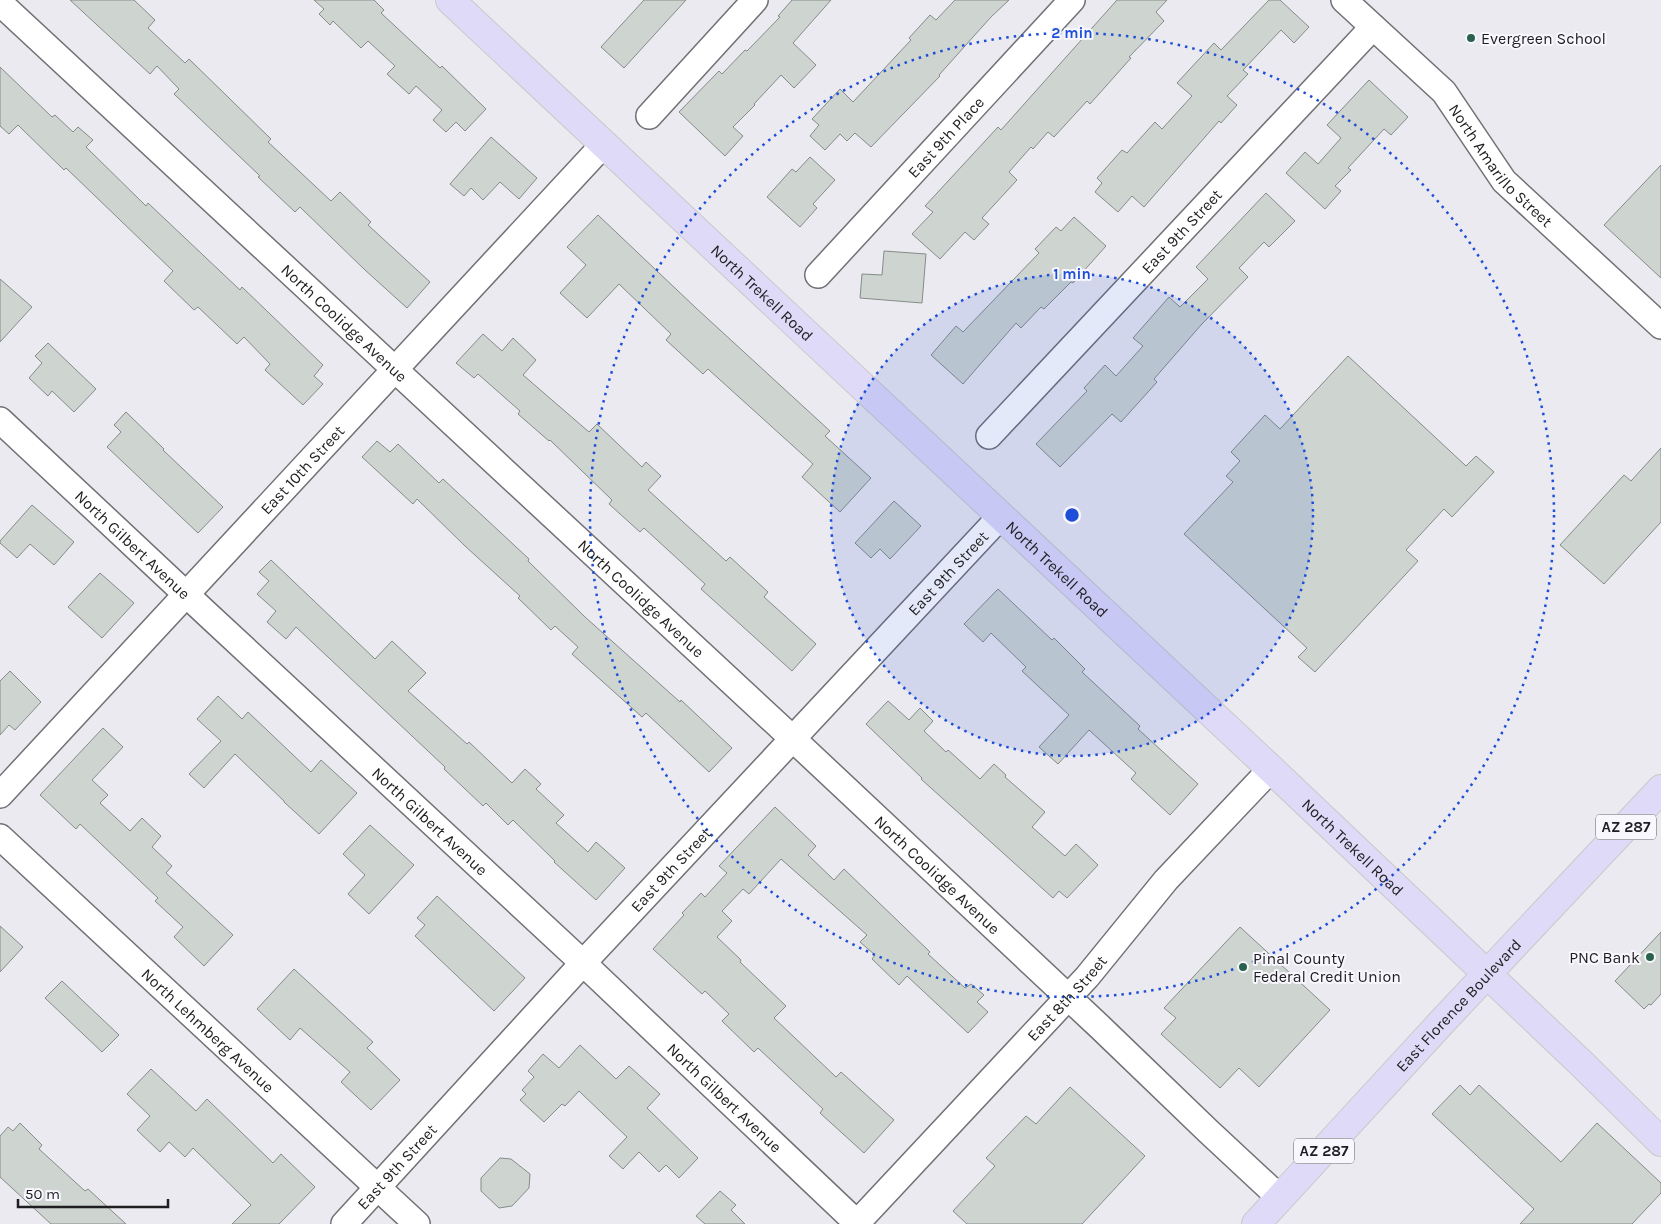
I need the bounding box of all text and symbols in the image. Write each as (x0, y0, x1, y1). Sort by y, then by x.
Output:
text: 2 min (1051, 24, 1093, 42)
place label: Evergreen School (1481, 29, 1606, 48)
marker: Evergreen School (1465, 32, 1477, 44)
street label: East 9th Place (903, 92, 988, 181)
street label: North Amarillo Street (1445, 100, 1557, 231)
street label: East 9th Street (1137, 185, 1226, 277)
street label: North Trekell Road (707, 240, 817, 345)
street label: North Coolidge Avenue (278, 260, 411, 386)
text: 1 min (1053, 265, 1091, 283)
street label: East 10th Street (256, 421, 348, 518)
street label: North Gilbert Avenue (71, 486, 194, 603)
centre of rings (1063, 506, 1081, 524)
street label: North Trekell Road (1002, 516, 1112, 621)
street label: East 9th Street (904, 527, 992, 619)
street label: North Coolidge Avenue (574, 535, 708, 661)
street label: North Gilbert Avenue (368, 763, 492, 879)
street label: North Trekell Road (1298, 794, 1408, 899)
street label: North Coolidge Avenue (871, 811, 1004, 938)
road number: AZ 287 (1596, 814, 1656, 840)
street label: East 9th Street (626, 823, 715, 916)
street label: East Florence Boulevard (1392, 935, 1525, 1075)
place label: PNC Bank (1569, 948, 1640, 967)
place label: Pinal County Federal Credit Union (1253, 949, 1401, 986)
street label: East 8th Street (1023, 951, 1110, 1045)
marker: PNC Bank (1644, 951, 1656, 963)
marker: Pinal County Federal Credit Union (1237, 961, 1249, 973)
street label: North Lehmberg Avenue (138, 964, 278, 1096)
street label: North Gilbert Avenue (663, 1039, 786, 1156)
street label: East 9th Street (353, 1120, 440, 1213)
road number: AZ 287 (1294, 1138, 1354, 1164)
scale bar (18, 1176, 168, 1208)
text: 50 m (25, 1185, 60, 1203)

